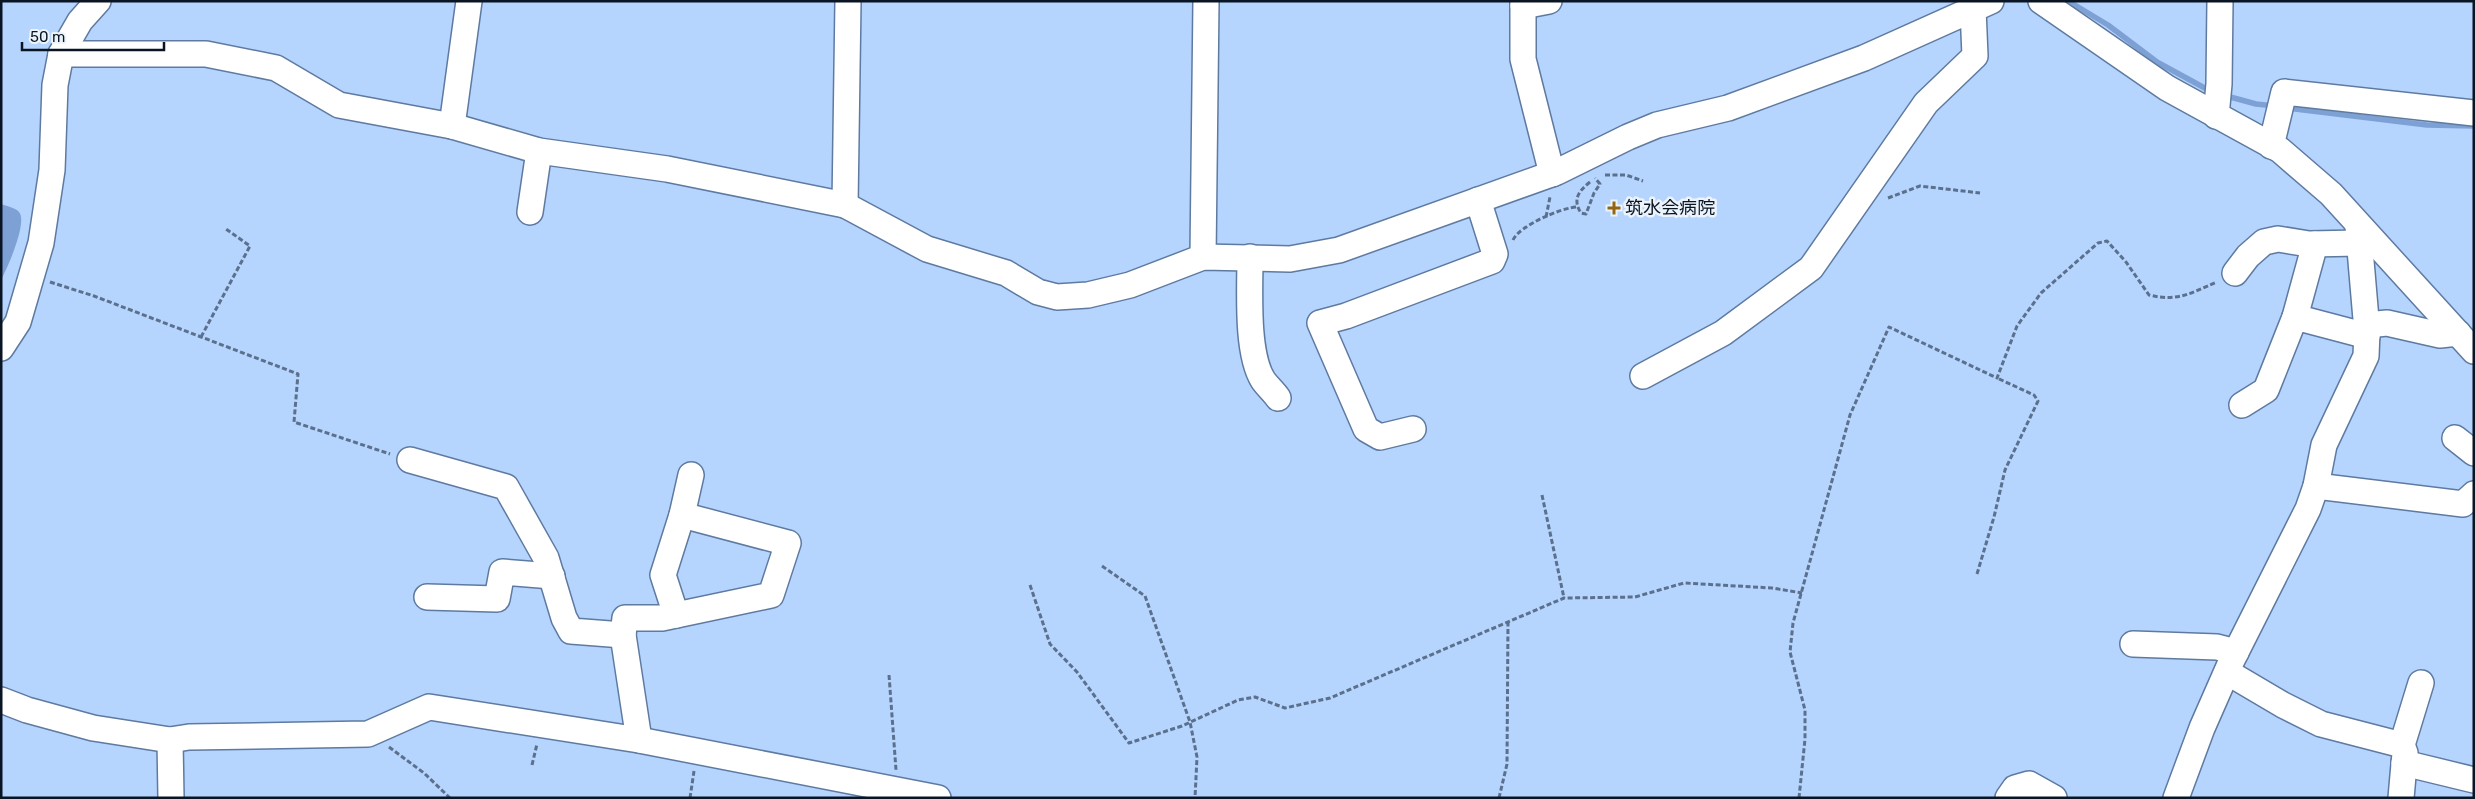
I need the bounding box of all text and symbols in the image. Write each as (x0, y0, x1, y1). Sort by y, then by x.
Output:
scale bar (22, 20, 165, 52)
text: 50 m (30, 28, 65, 46)
place label: 筑水会病院 (1625, 197, 1715, 219)
marker: 筑水会病院 (1607, 201, 1621, 215)

